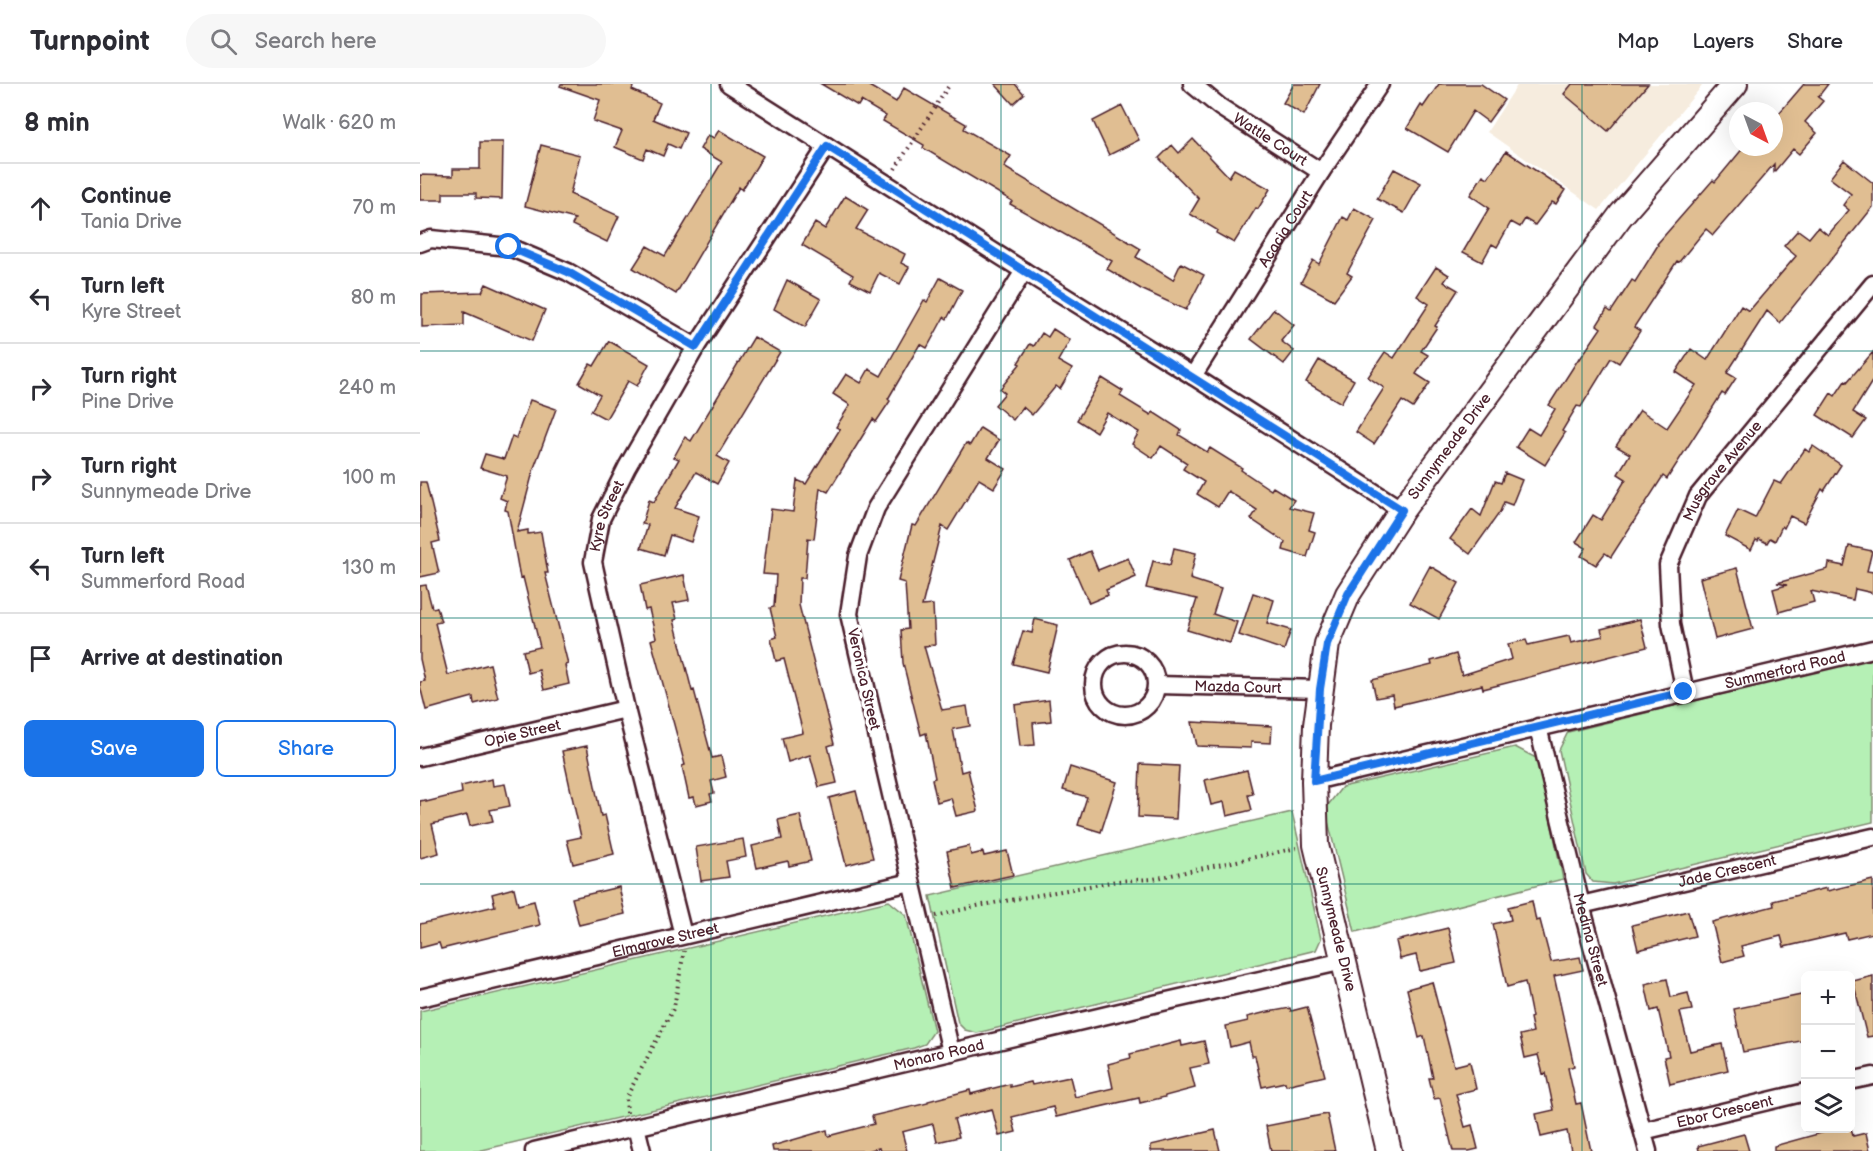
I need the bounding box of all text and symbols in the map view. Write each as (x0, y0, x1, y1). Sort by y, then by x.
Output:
search box (186, 14, 606, 68)
text: Turnpoint (30, 25, 150, 58)
icon: search (207, 25, 240, 58)
text: Search here (255, 28, 377, 55)
text: Map (1617, 29, 1659, 54)
text: Layers (1692, 29, 1754, 54)
text: Share (1787, 29, 1843, 54)
north arrow (1729, 102, 1783, 156)
text: 8 min (24, 108, 90, 139)
street label: Wattle Court (1229, 109, 1311, 171)
text: Walk · 620 m (283, 111, 396, 135)
text: Continue (81, 183, 171, 210)
street label: Acacia Court (1255, 187, 1317, 271)
icon: ahead (24, 192, 57, 225)
text: 70 m (352, 196, 396, 220)
text: Tania Drive (81, 210, 182, 234)
route start (495, 233, 521, 259)
text: Turn left (81, 273, 165, 300)
icon: left (24, 282, 57, 315)
text: 80 m (351, 286, 396, 310)
text: Kyre Street (81, 300, 181, 324)
text: Turn right (81, 363, 177, 390)
icon: right (24, 372, 57, 405)
text: 240 m (339, 376, 396, 400)
street label: Sunnymeade Drive (1404, 389, 1496, 503)
text: Pine Drive (81, 390, 174, 414)
street label: Musgrave Avenue (1679, 417, 1766, 524)
text: Turn right (81, 453, 177, 480)
icon: right (24, 462, 57, 495)
text: 100 m (343, 466, 396, 490)
street label: Kyre Street (586, 477, 629, 553)
text: Sunnymeade Drive (81, 480, 251, 504)
text: Turn left (81, 543, 165, 570)
icon: left (24, 552, 57, 585)
text: 130 m (342, 556, 396, 580)
text: Summerford Road (81, 570, 245, 594)
street label: Veronica Street (843, 626, 885, 732)
icon: arrive (24, 642, 57, 675)
text: Arrive at destination (81, 645, 283, 672)
street label: Summerford Road (1723, 647, 1847, 694)
street label: Mazda Court (1194, 677, 1282, 698)
route end (1670, 678, 1696, 704)
street label: Opie Street (482, 716, 563, 752)
button: Save (24, 720, 204, 777)
button: Share (216, 720, 396, 777)
street label: Jade Crescent (1676, 851, 1778, 892)
street label: Sunnymeade Drive (1311, 865, 1360, 993)
street label: Medina Street (1568, 891, 1612, 989)
street label: Elmgrove Street (610, 919, 721, 962)
map controls (1801, 971, 1855, 1133)
button: + (1801, 971, 1855, 1025)
button: − (1801, 1025, 1855, 1079)
street label: Monaro Road (892, 1036, 986, 1075)
button: layers (1801, 1079, 1855, 1133)
street label: Ebor Crescent (1675, 1091, 1775, 1133)

